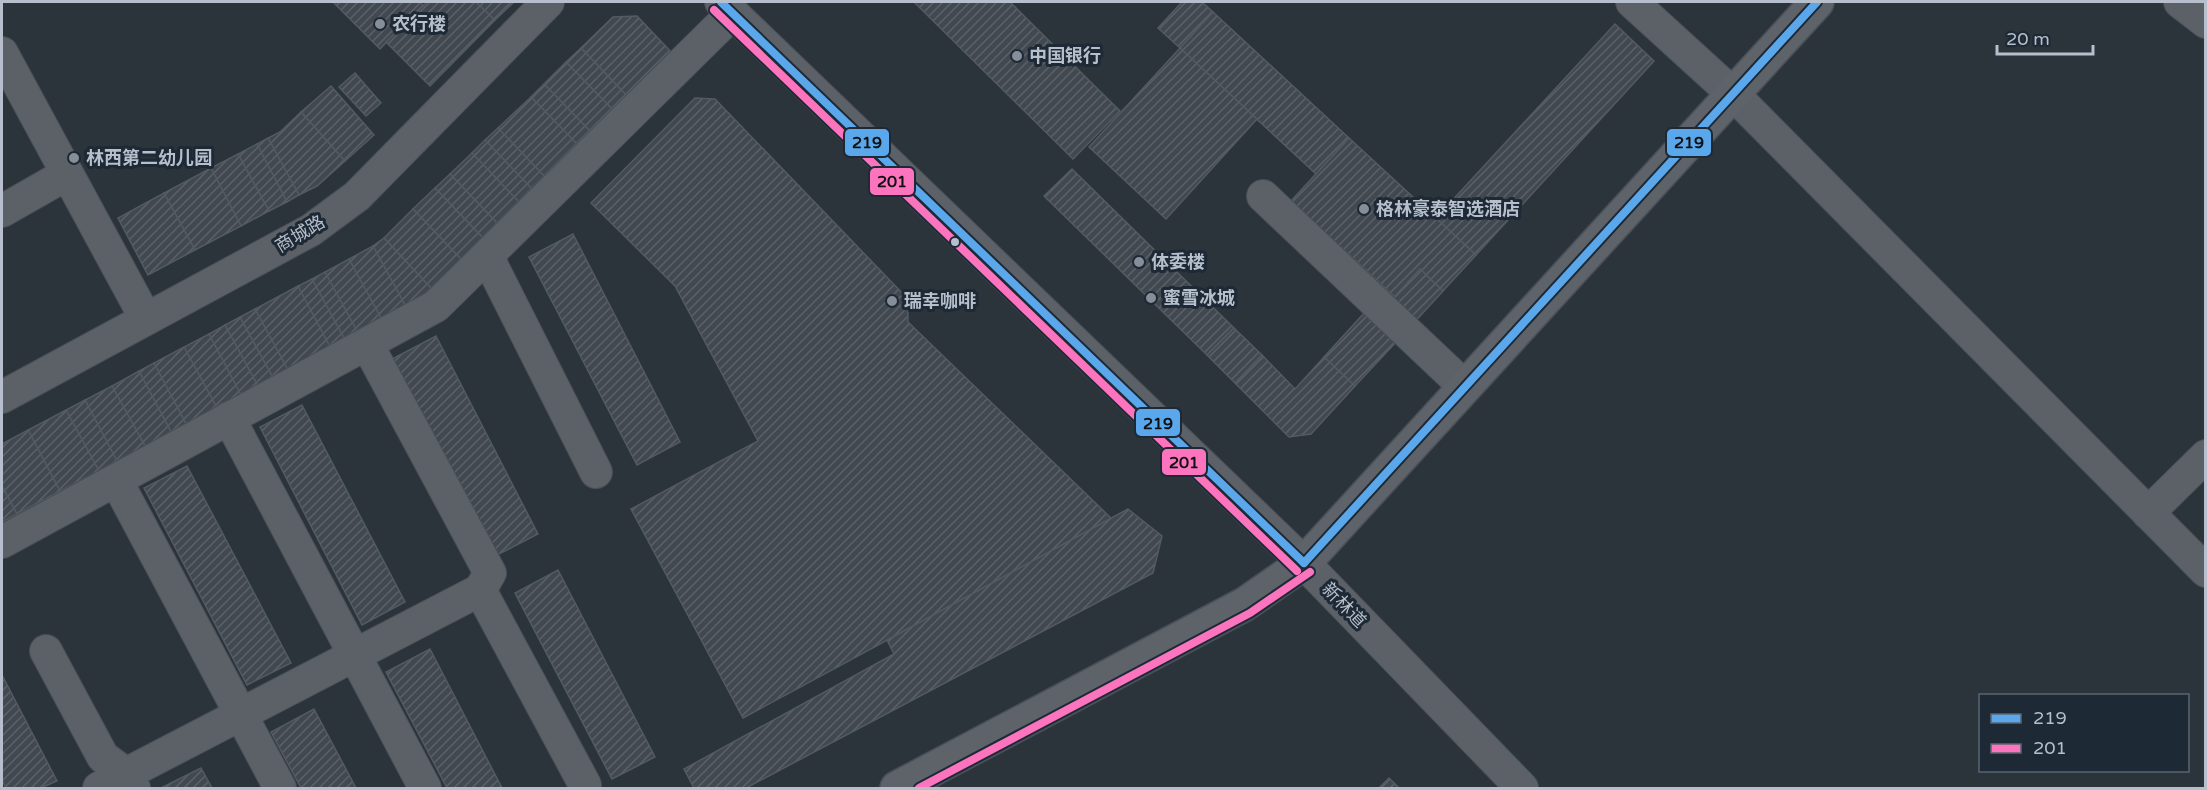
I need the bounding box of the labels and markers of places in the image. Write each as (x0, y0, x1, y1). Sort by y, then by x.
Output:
place label: 农行楼 (392, 13, 446, 35)
marker: 农行楼 (373, 17, 387, 31)
place label: 中国银行 (1029, 45, 1101, 67)
marker: 中国银行 (1010, 49, 1024, 63)
place label: 林西第二幼儿园 (86, 147, 212, 169)
marker: 林西第二幼儿园 (67, 151, 81, 165)
place label: 格林豪泰智选酒店 (1376, 198, 1520, 220)
marker: 格林豪泰智选酒店 (1357, 202, 1371, 216)
unlabelled marker (949, 236, 961, 248)
place label: 体委楼 (1151, 251, 1205, 273)
marker: 体委楼 (1132, 255, 1146, 269)
place label: 蜜雪冰城 (1163, 287, 1235, 309)
place label: 瑞幸咖啡 (904, 290, 976, 312)
marker: 蜜雪冰城 (1144, 291, 1158, 305)
marker: 瑞幸咖啡 (885, 294, 899, 308)

